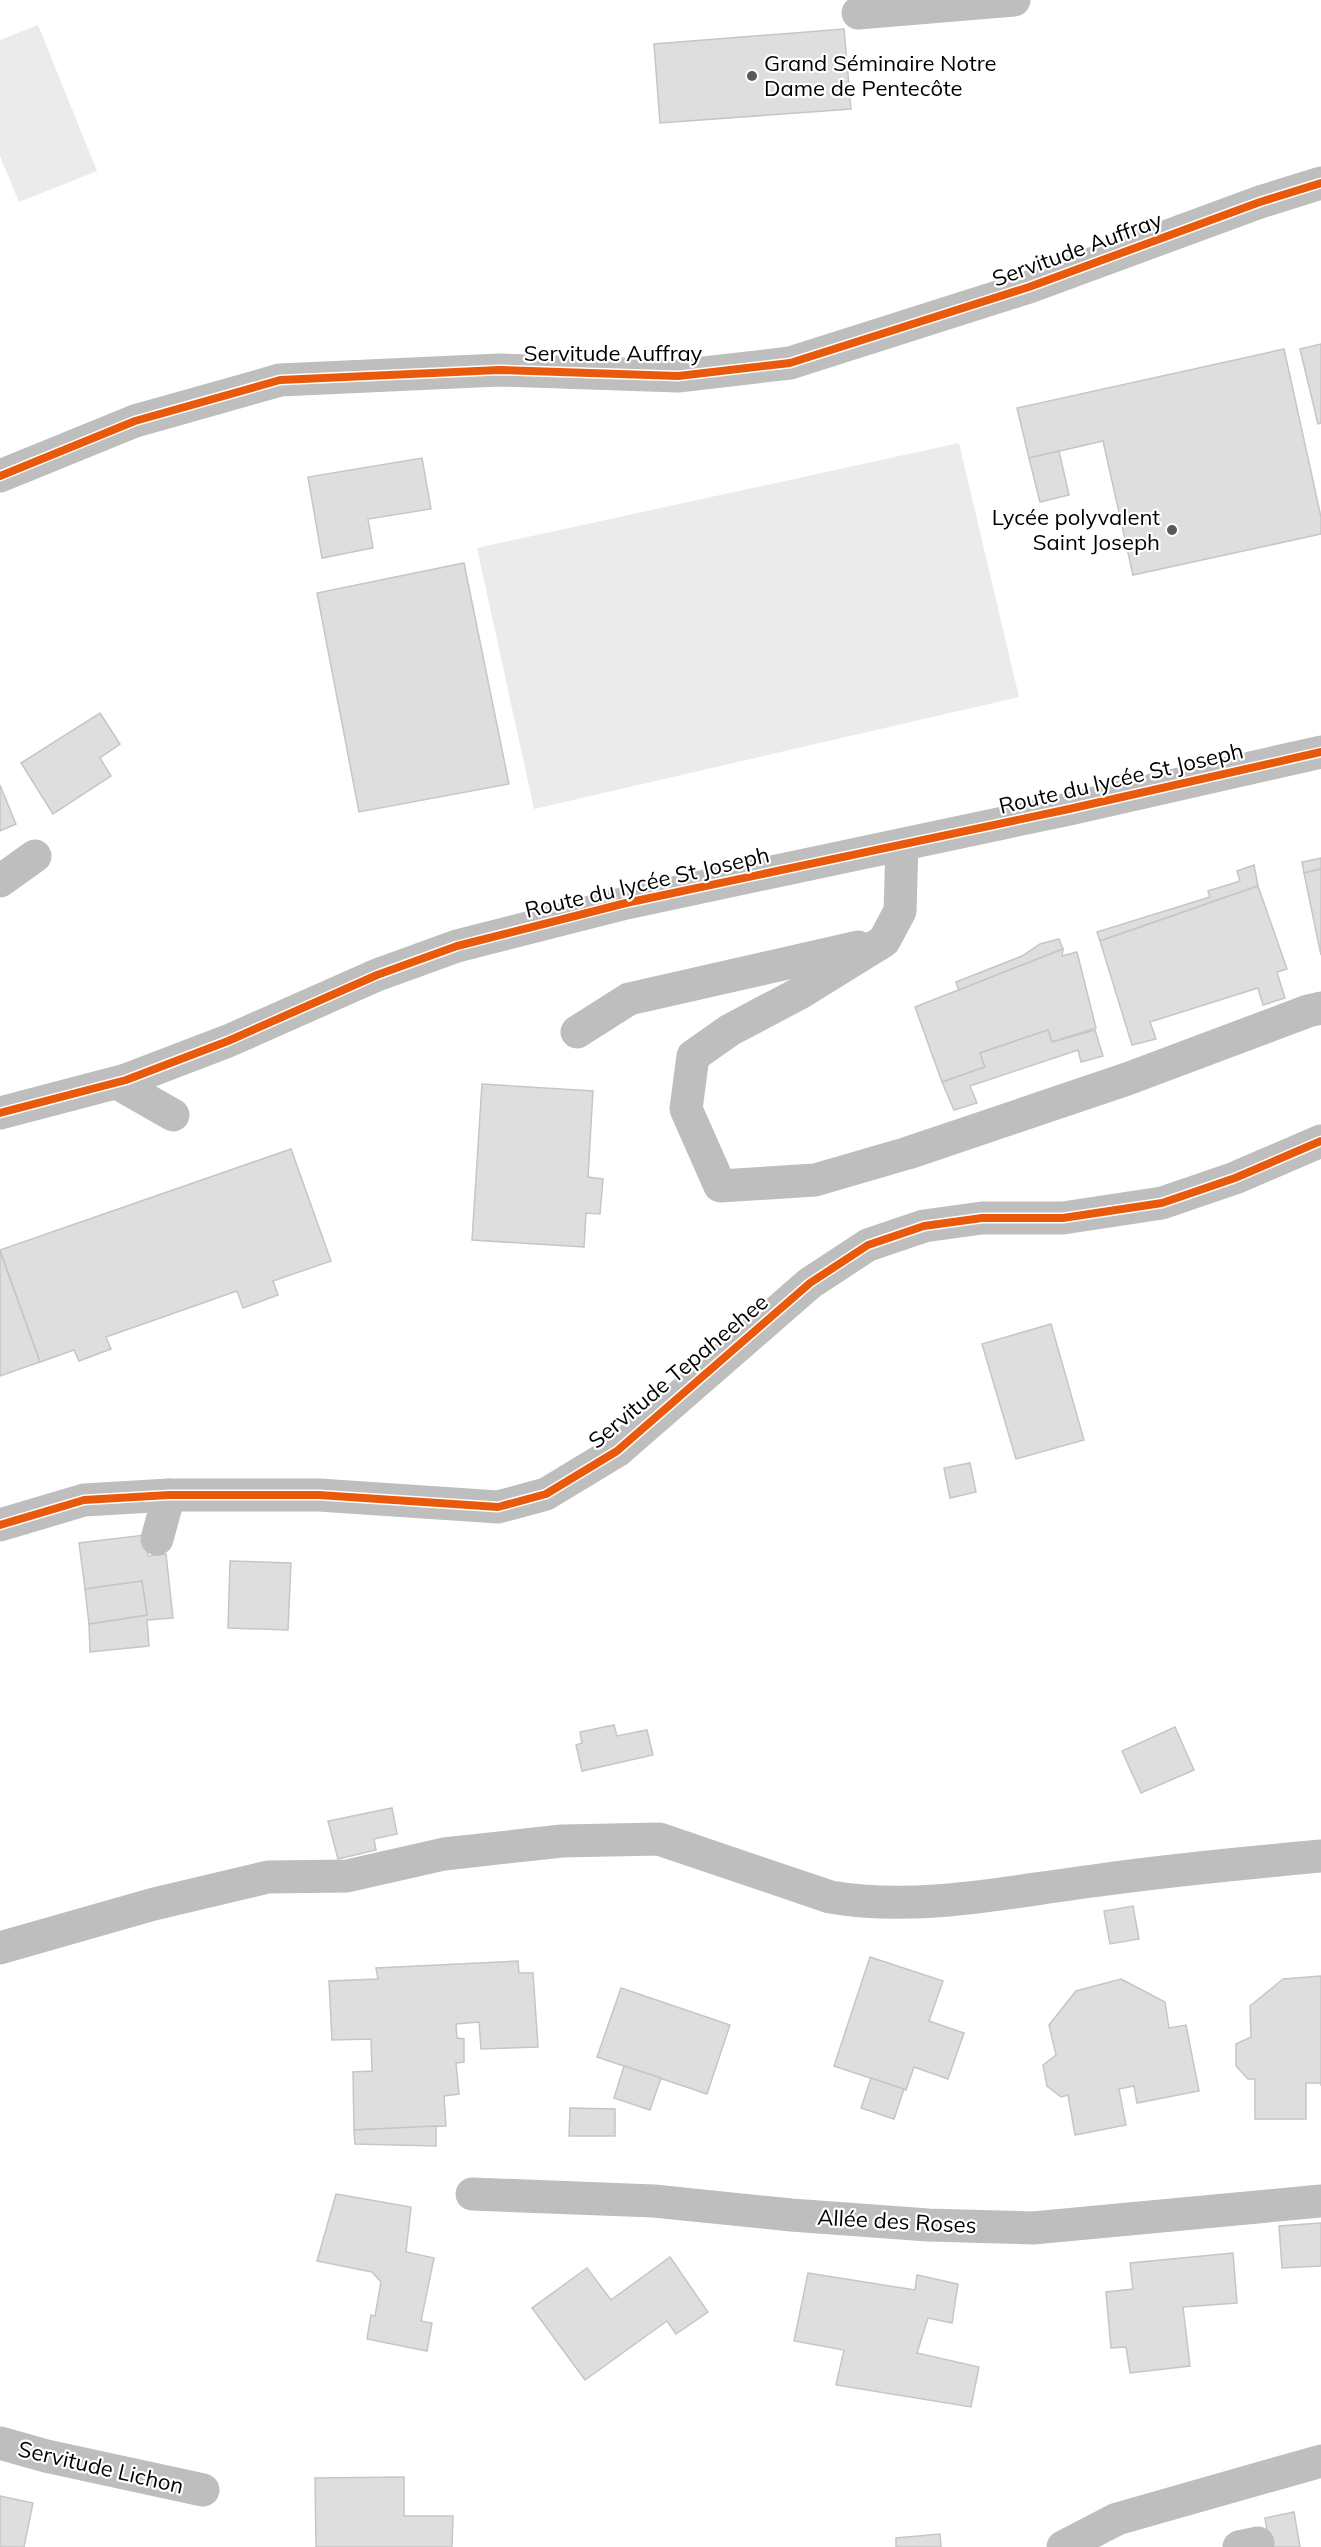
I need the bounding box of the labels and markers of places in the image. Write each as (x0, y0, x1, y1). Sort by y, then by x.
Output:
place label: Grand Séminaire Notre Dame de Pentecôte (764, 49, 997, 102)
marker: Grand Séminaire Notre Dame de Pentecôte (745, 69, 759, 83)
place label: Lycée polyvalent Saint Joseph (992, 503, 1160, 556)
marker: Lycée polyvalent Saint Joseph (1165, 523, 1179, 537)

